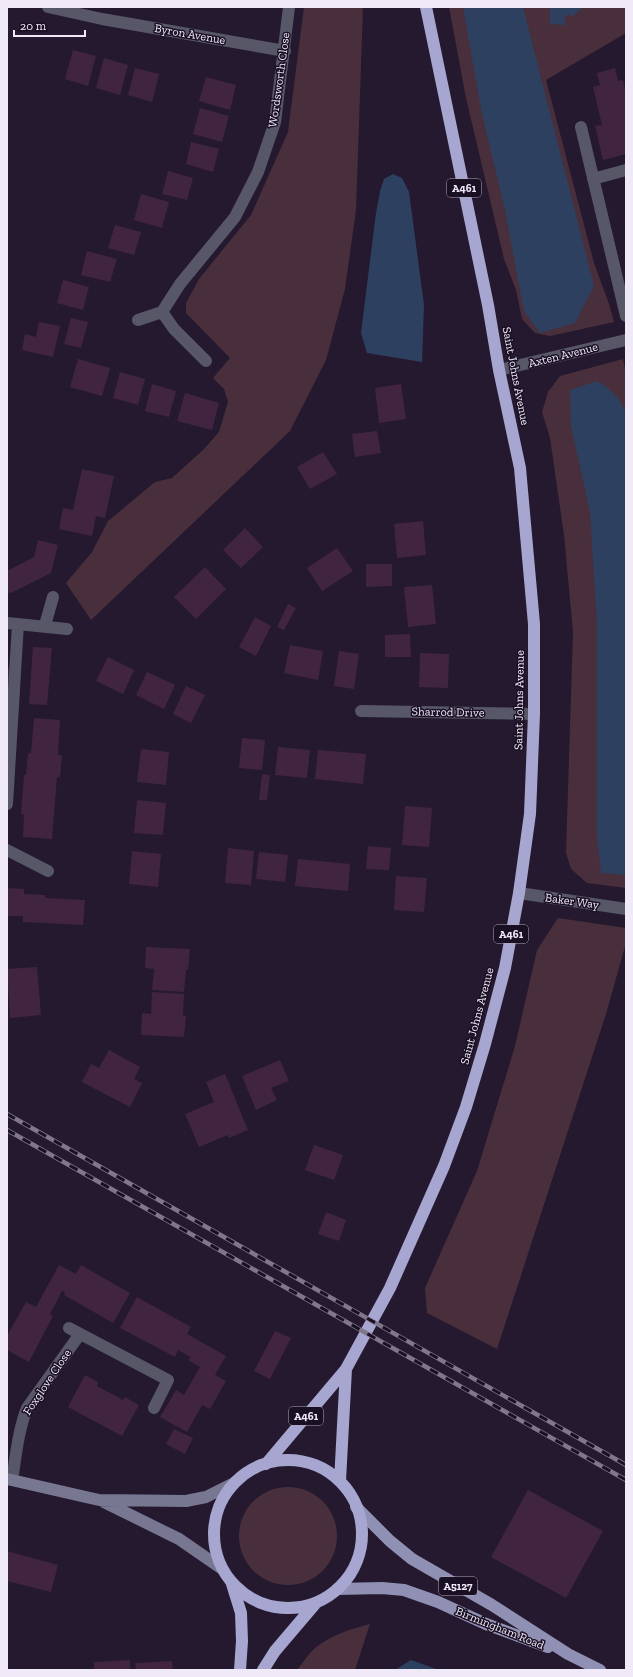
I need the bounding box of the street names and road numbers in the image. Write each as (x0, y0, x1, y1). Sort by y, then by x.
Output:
street label: Byron Avenue (153, 21, 227, 47)
street label: Wordsworth Close (265, 31, 293, 128)
road number: A461 (447, 179, 481, 197)
street label: Saint Johns Avenue (500, 326, 532, 427)
street label: Axten Avenue (527, 339, 600, 370)
street label: Saint Johns Avenue (511, 650, 527, 750)
street label: Sharrod Drive (412, 704, 485, 720)
street label: Baker Way (544, 890, 601, 912)
road number: A461 (494, 925, 528, 943)
street label: Saint Johns Avenue (457, 966, 497, 1066)
street label: Foxglove Close (20, 1346, 74, 1418)
road number: A461 (289, 1407, 323, 1425)
road number: A5127 (439, 1577, 477, 1595)
street label: Birmingham Road (454, 1604, 547, 1652)

